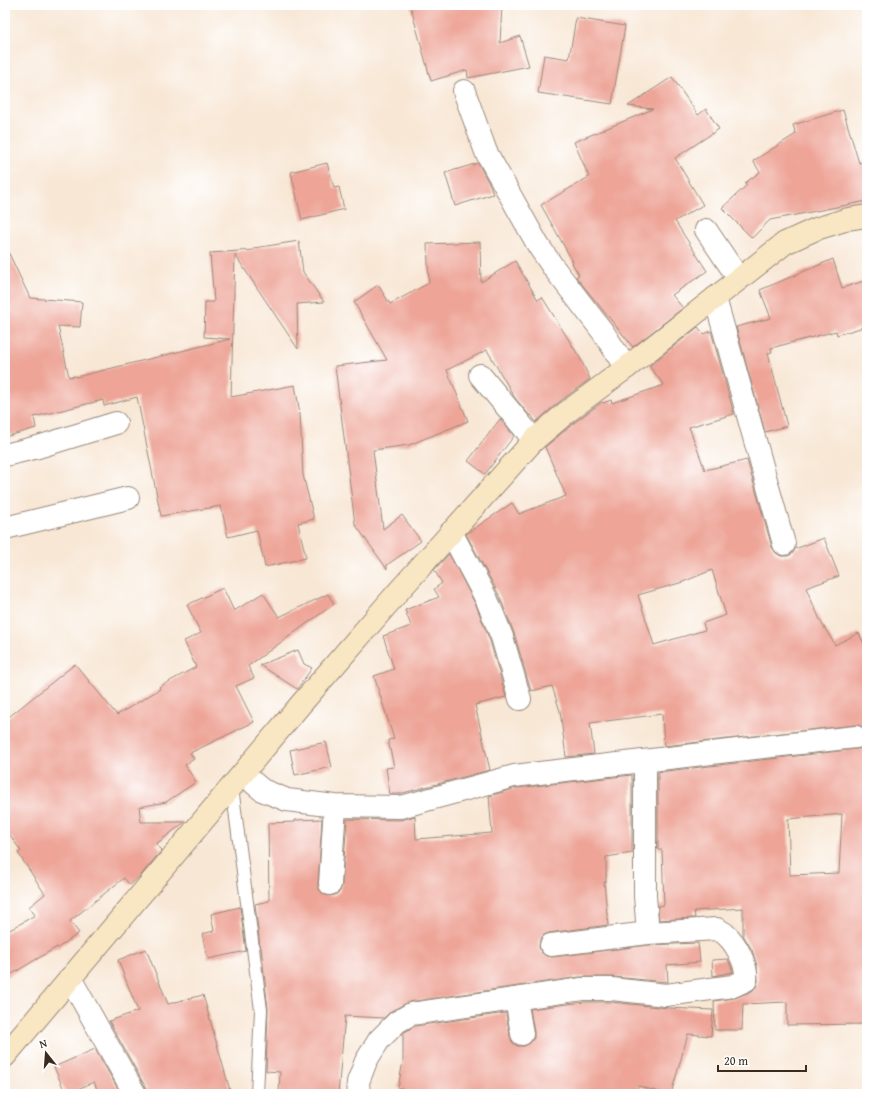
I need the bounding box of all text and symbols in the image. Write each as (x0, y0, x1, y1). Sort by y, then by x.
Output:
north arrow (26, 1033, 66, 1073)
text: N (37, 1035, 50, 1052)
scale bar (718, 1047, 806, 1073)
text: 20 m (724, 1052, 748, 1069)

